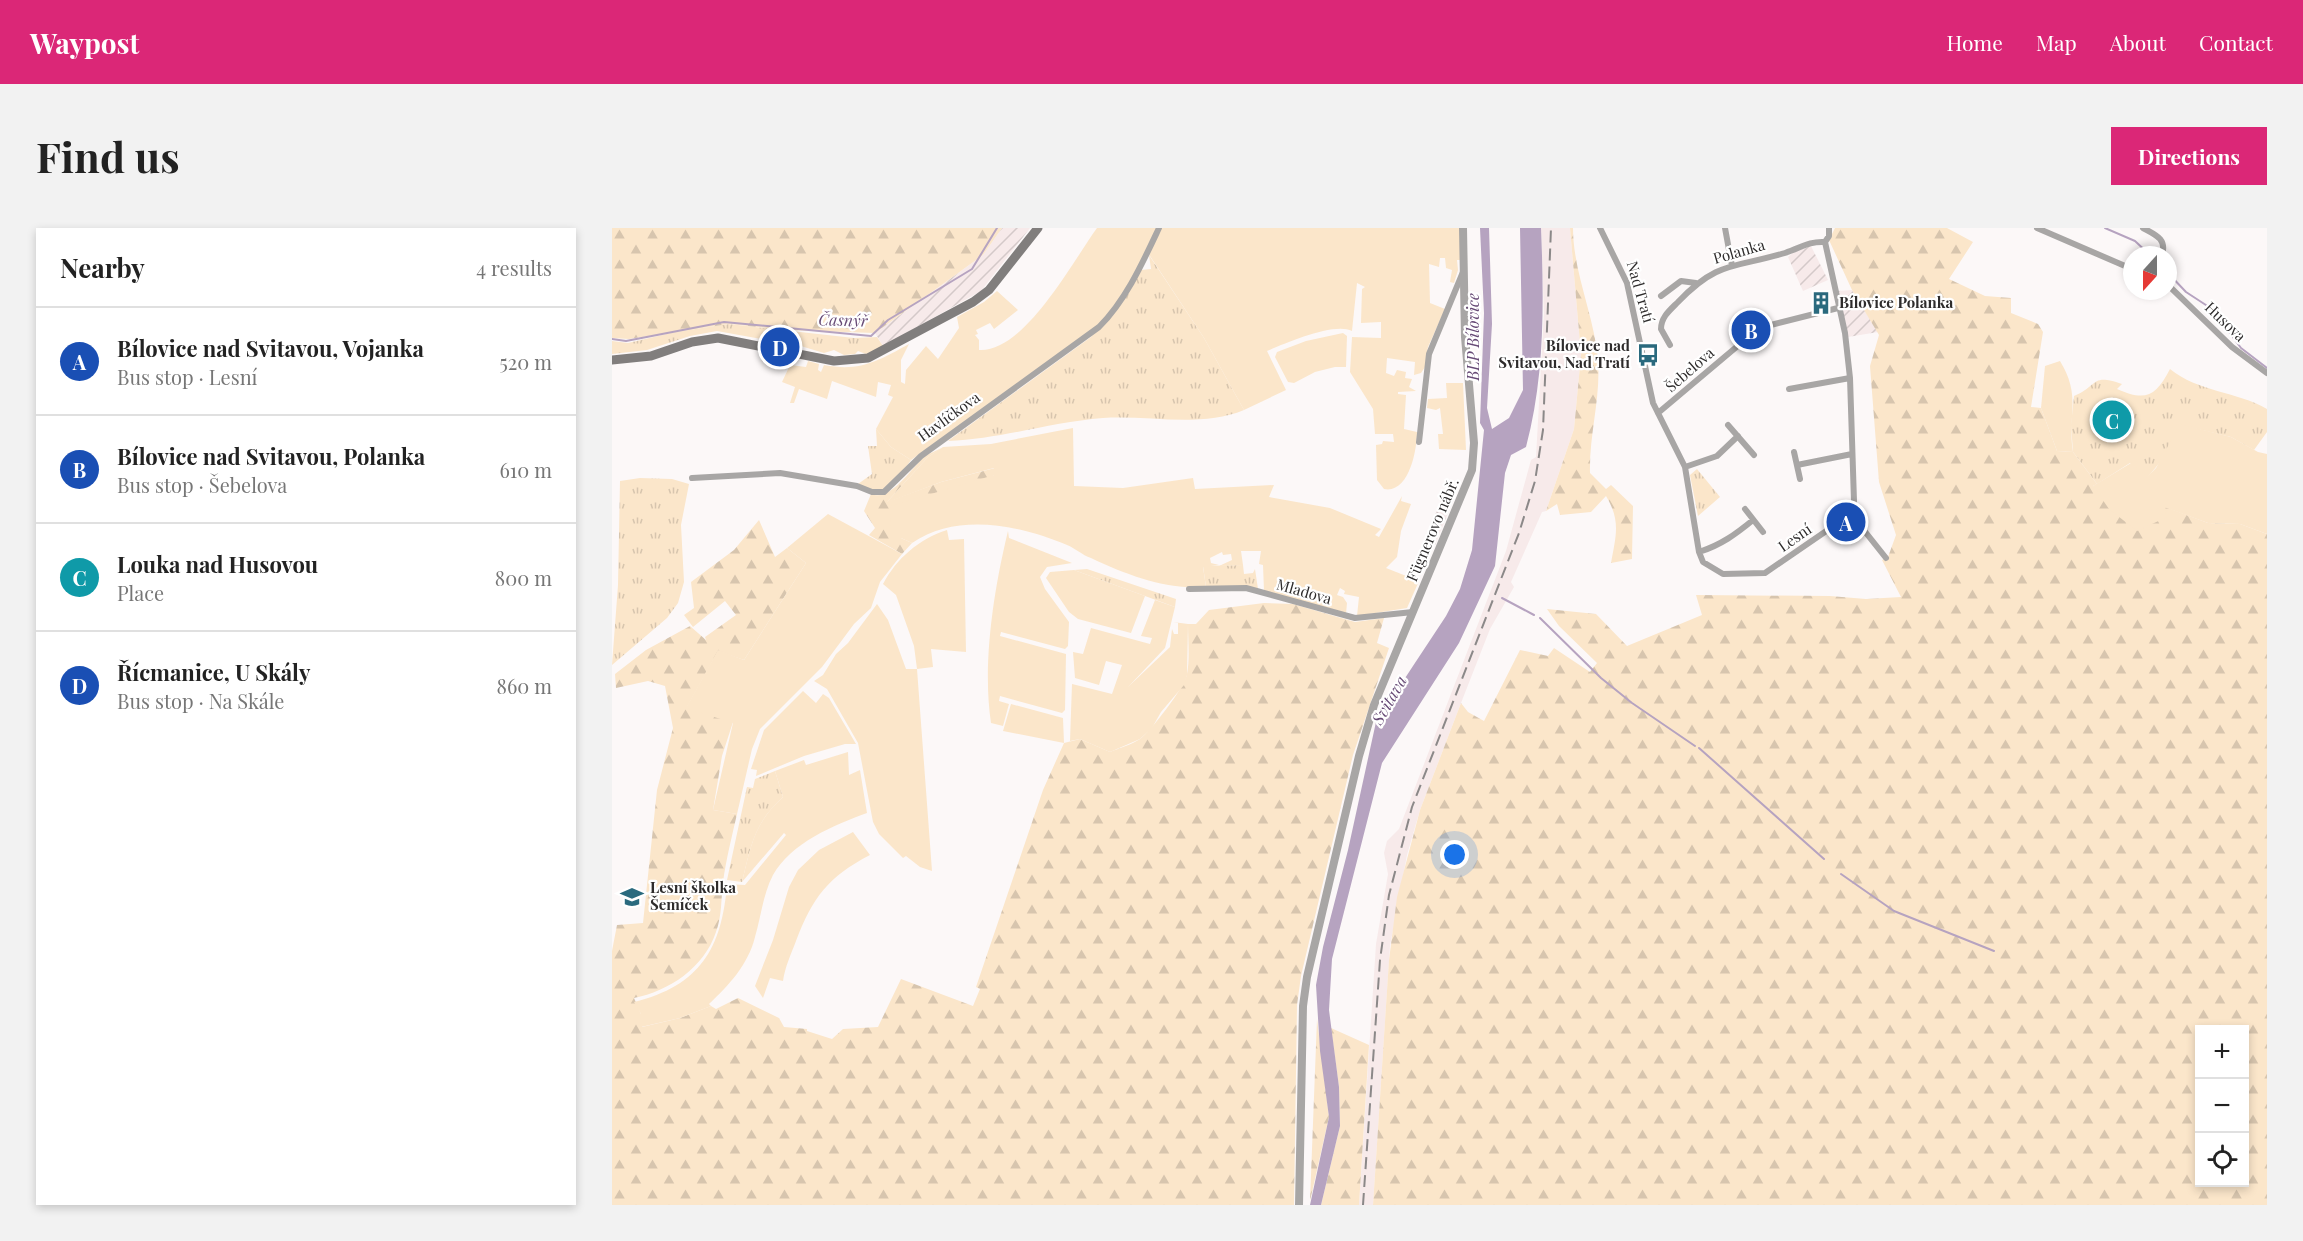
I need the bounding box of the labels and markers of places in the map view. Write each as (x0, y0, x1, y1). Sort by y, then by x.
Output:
building icon: Bílovice Polanka (1808, 290, 1834, 316)
place label: Bílovice Polanka (1839, 292, 1953, 312)
pin: B (1732, 308, 1770, 352)
pin: D (760, 324, 800, 370)
place label: Bílovice nad Svitavou, Nad Tratí (1498, 335, 1630, 372)
bus stop icon: Bílovice nad Svitavou, Nad Tratí (1635, 342, 1661, 368)
pin: C (2092, 398, 2132, 442)
pin: A (1826, 500, 1866, 544)
place label: Lesní školka Šemíček (650, 877, 736, 914)
school or university icon: Lesní školka Šemíček (619, 884, 645, 910)

